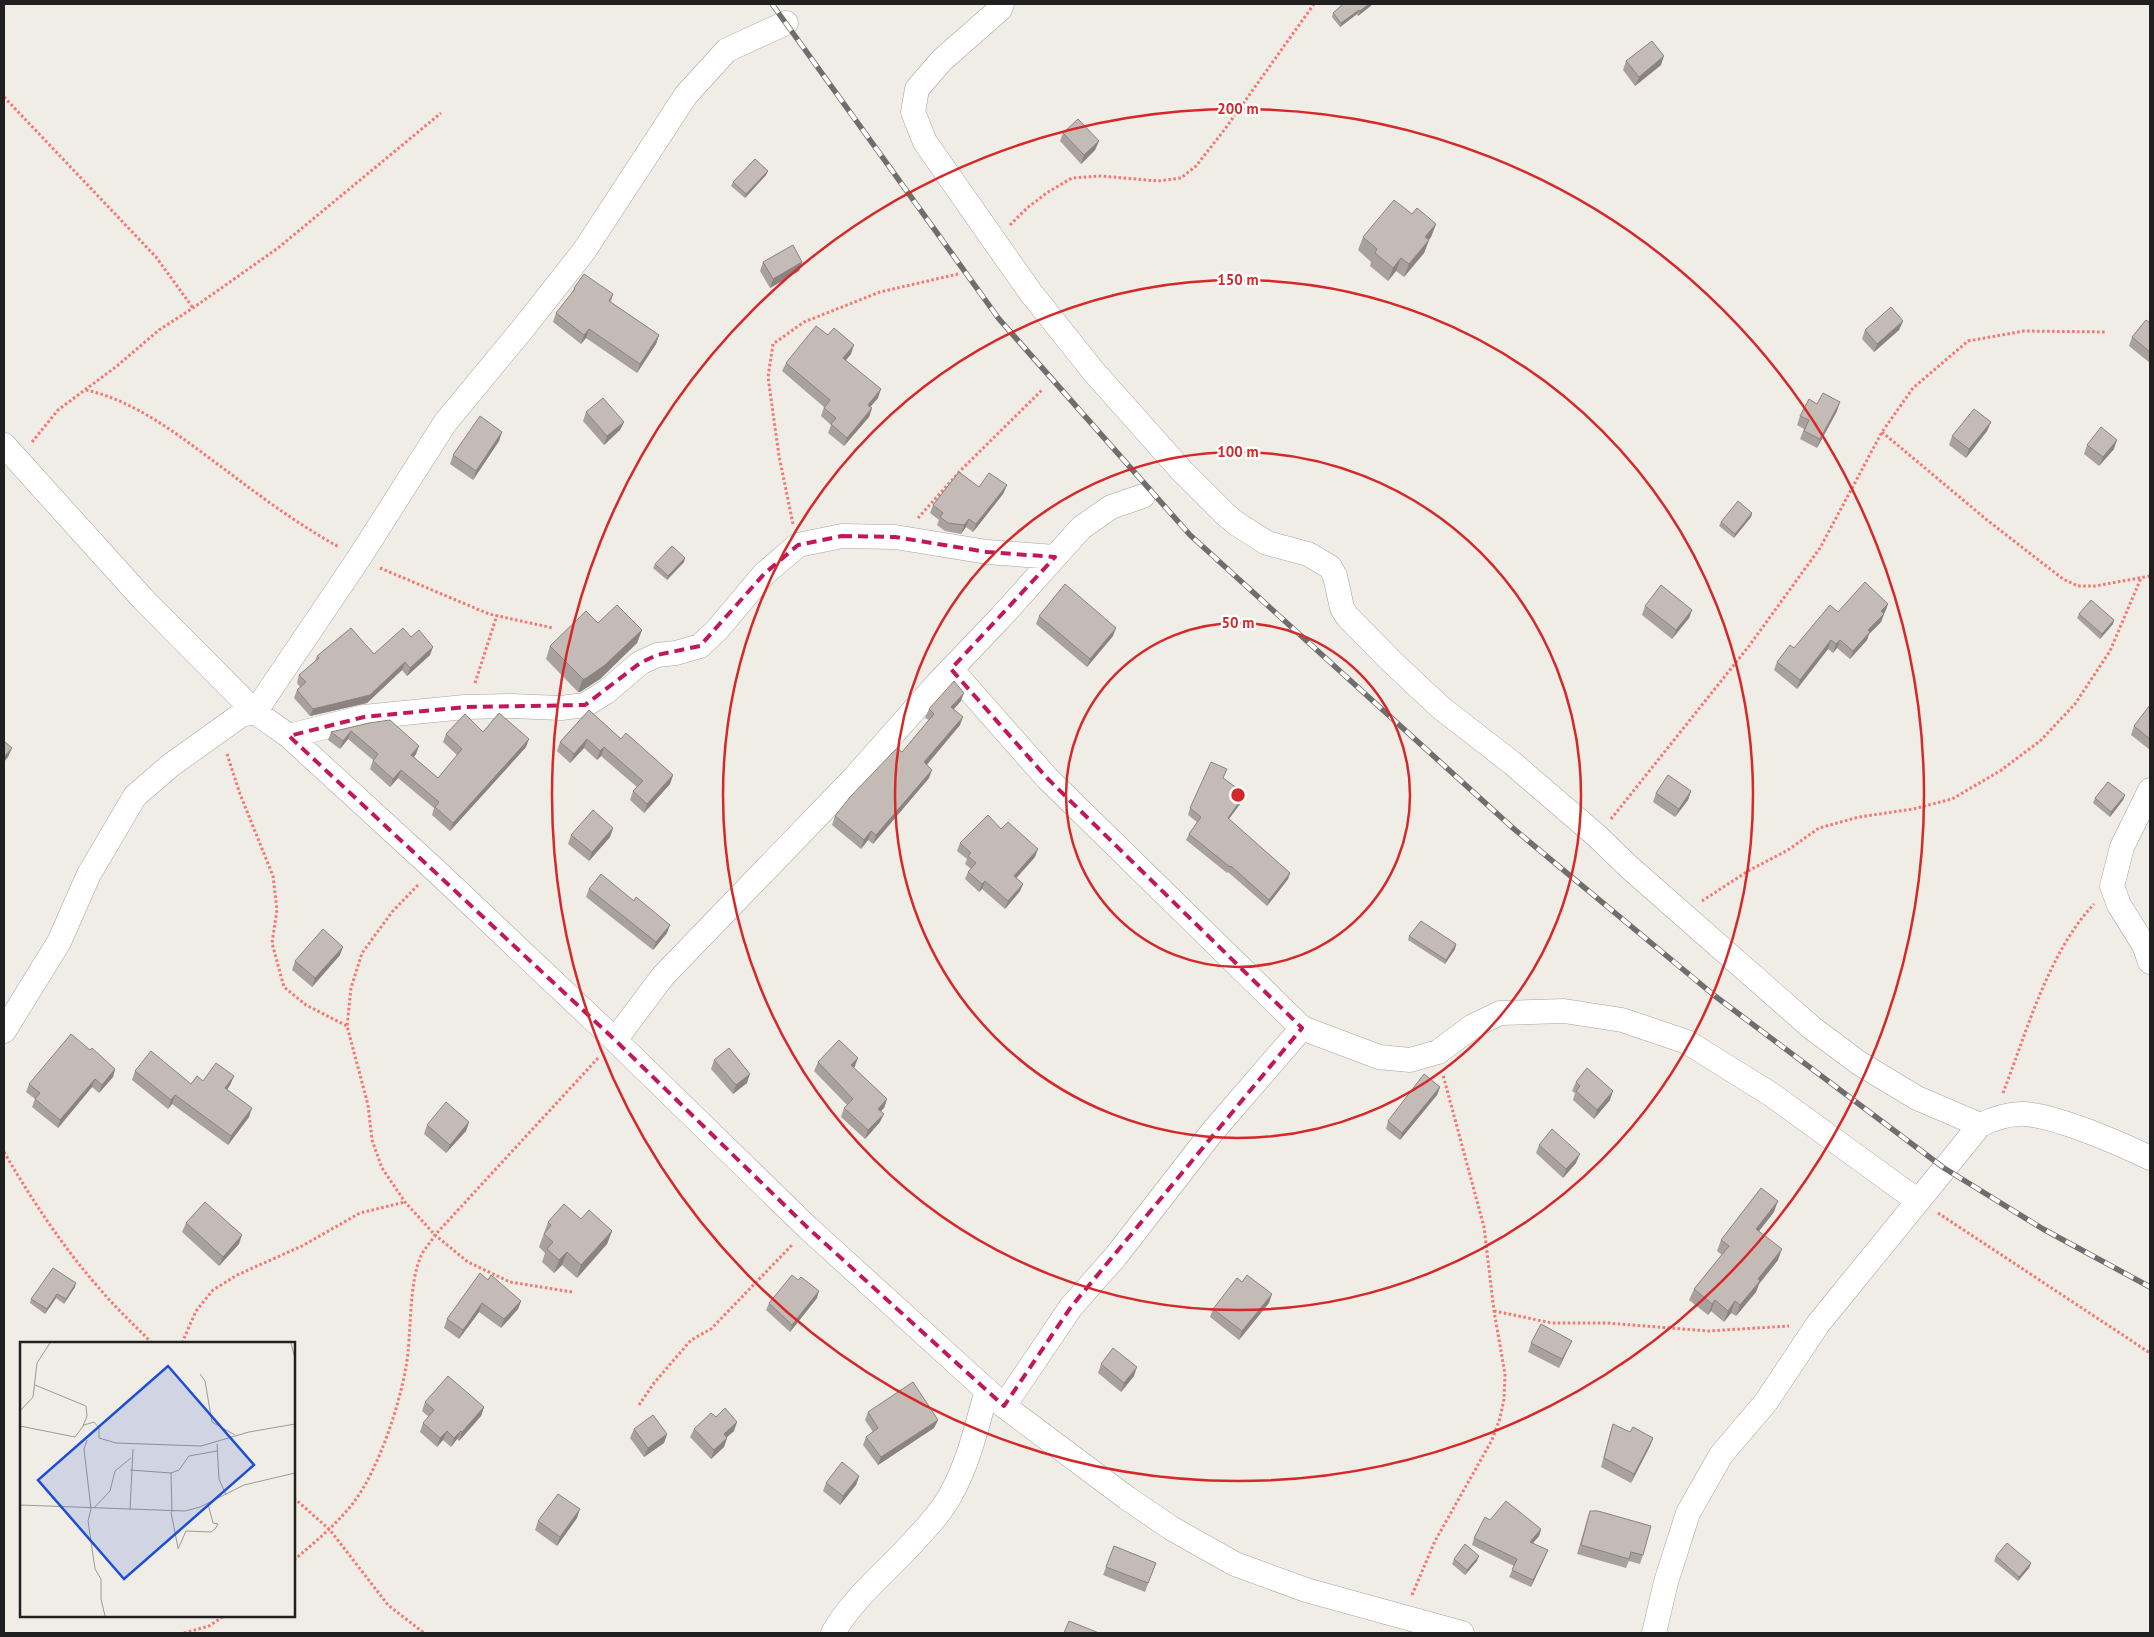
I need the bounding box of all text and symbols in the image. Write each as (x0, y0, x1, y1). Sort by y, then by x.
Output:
text: 200 m (1217, 99, 1259, 118)
text: 150 m (1217, 270, 1259, 289)
text: 100 m (1217, 442, 1259, 461)
text: 50 m (1222, 613, 1254, 632)
centre of rings (1229, 786, 1247, 804)
inset map (20, 1342, 295, 1617)

